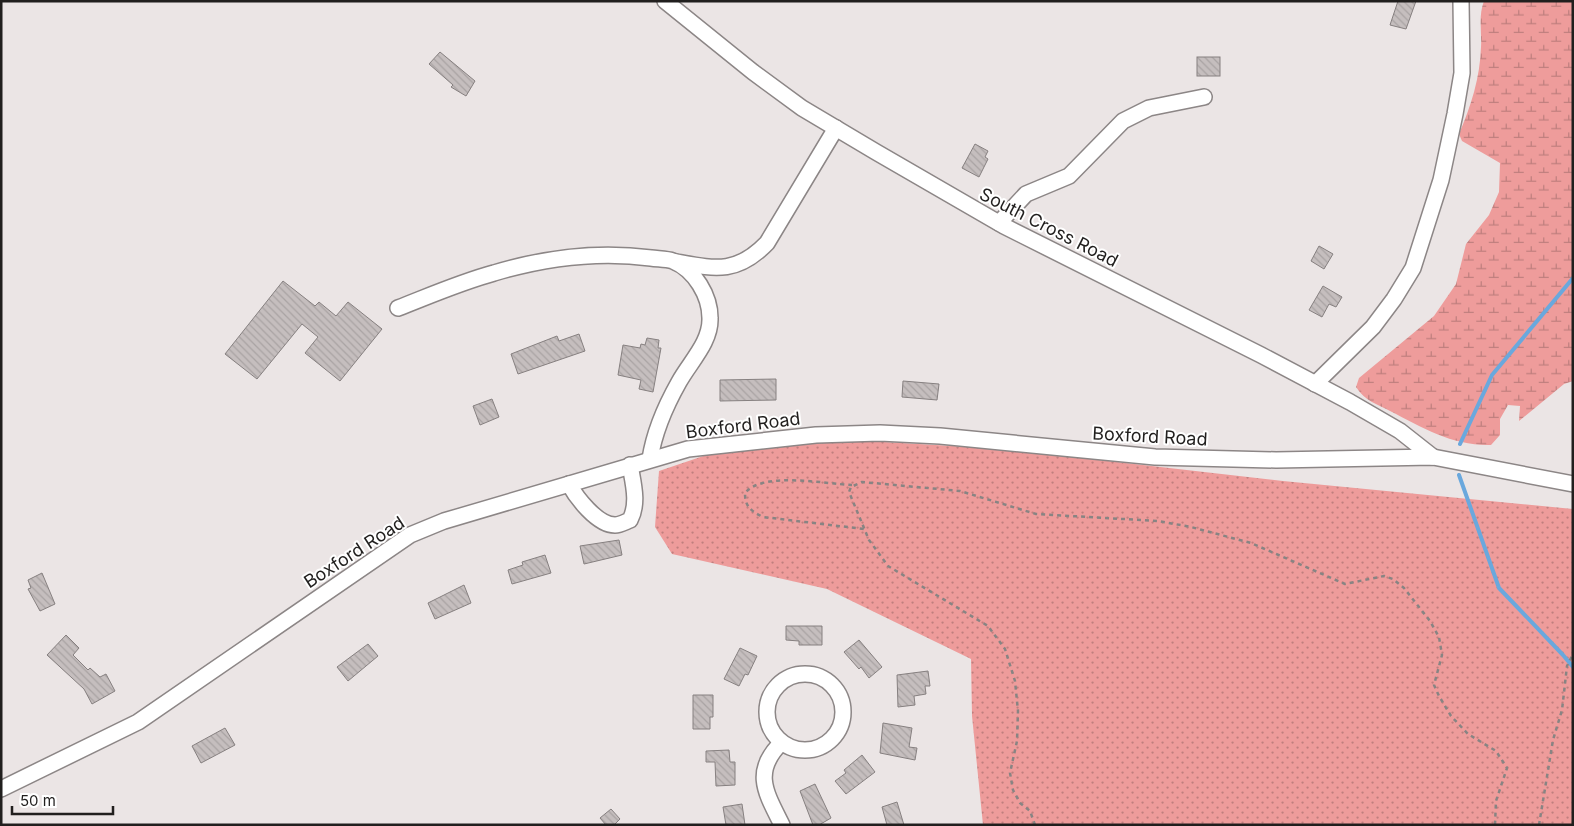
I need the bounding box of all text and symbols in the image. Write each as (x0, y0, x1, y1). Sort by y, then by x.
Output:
street label: South Cross Road (976, 183, 1122, 271)
street label: Boxford Road (685, 408, 801, 442)
street label: Boxford Road (1092, 422, 1208, 450)
street label: Boxford Road (300, 512, 408, 592)
scale bar (12, 784, 114, 816)
text: 50 m (20, 791, 56, 810)

